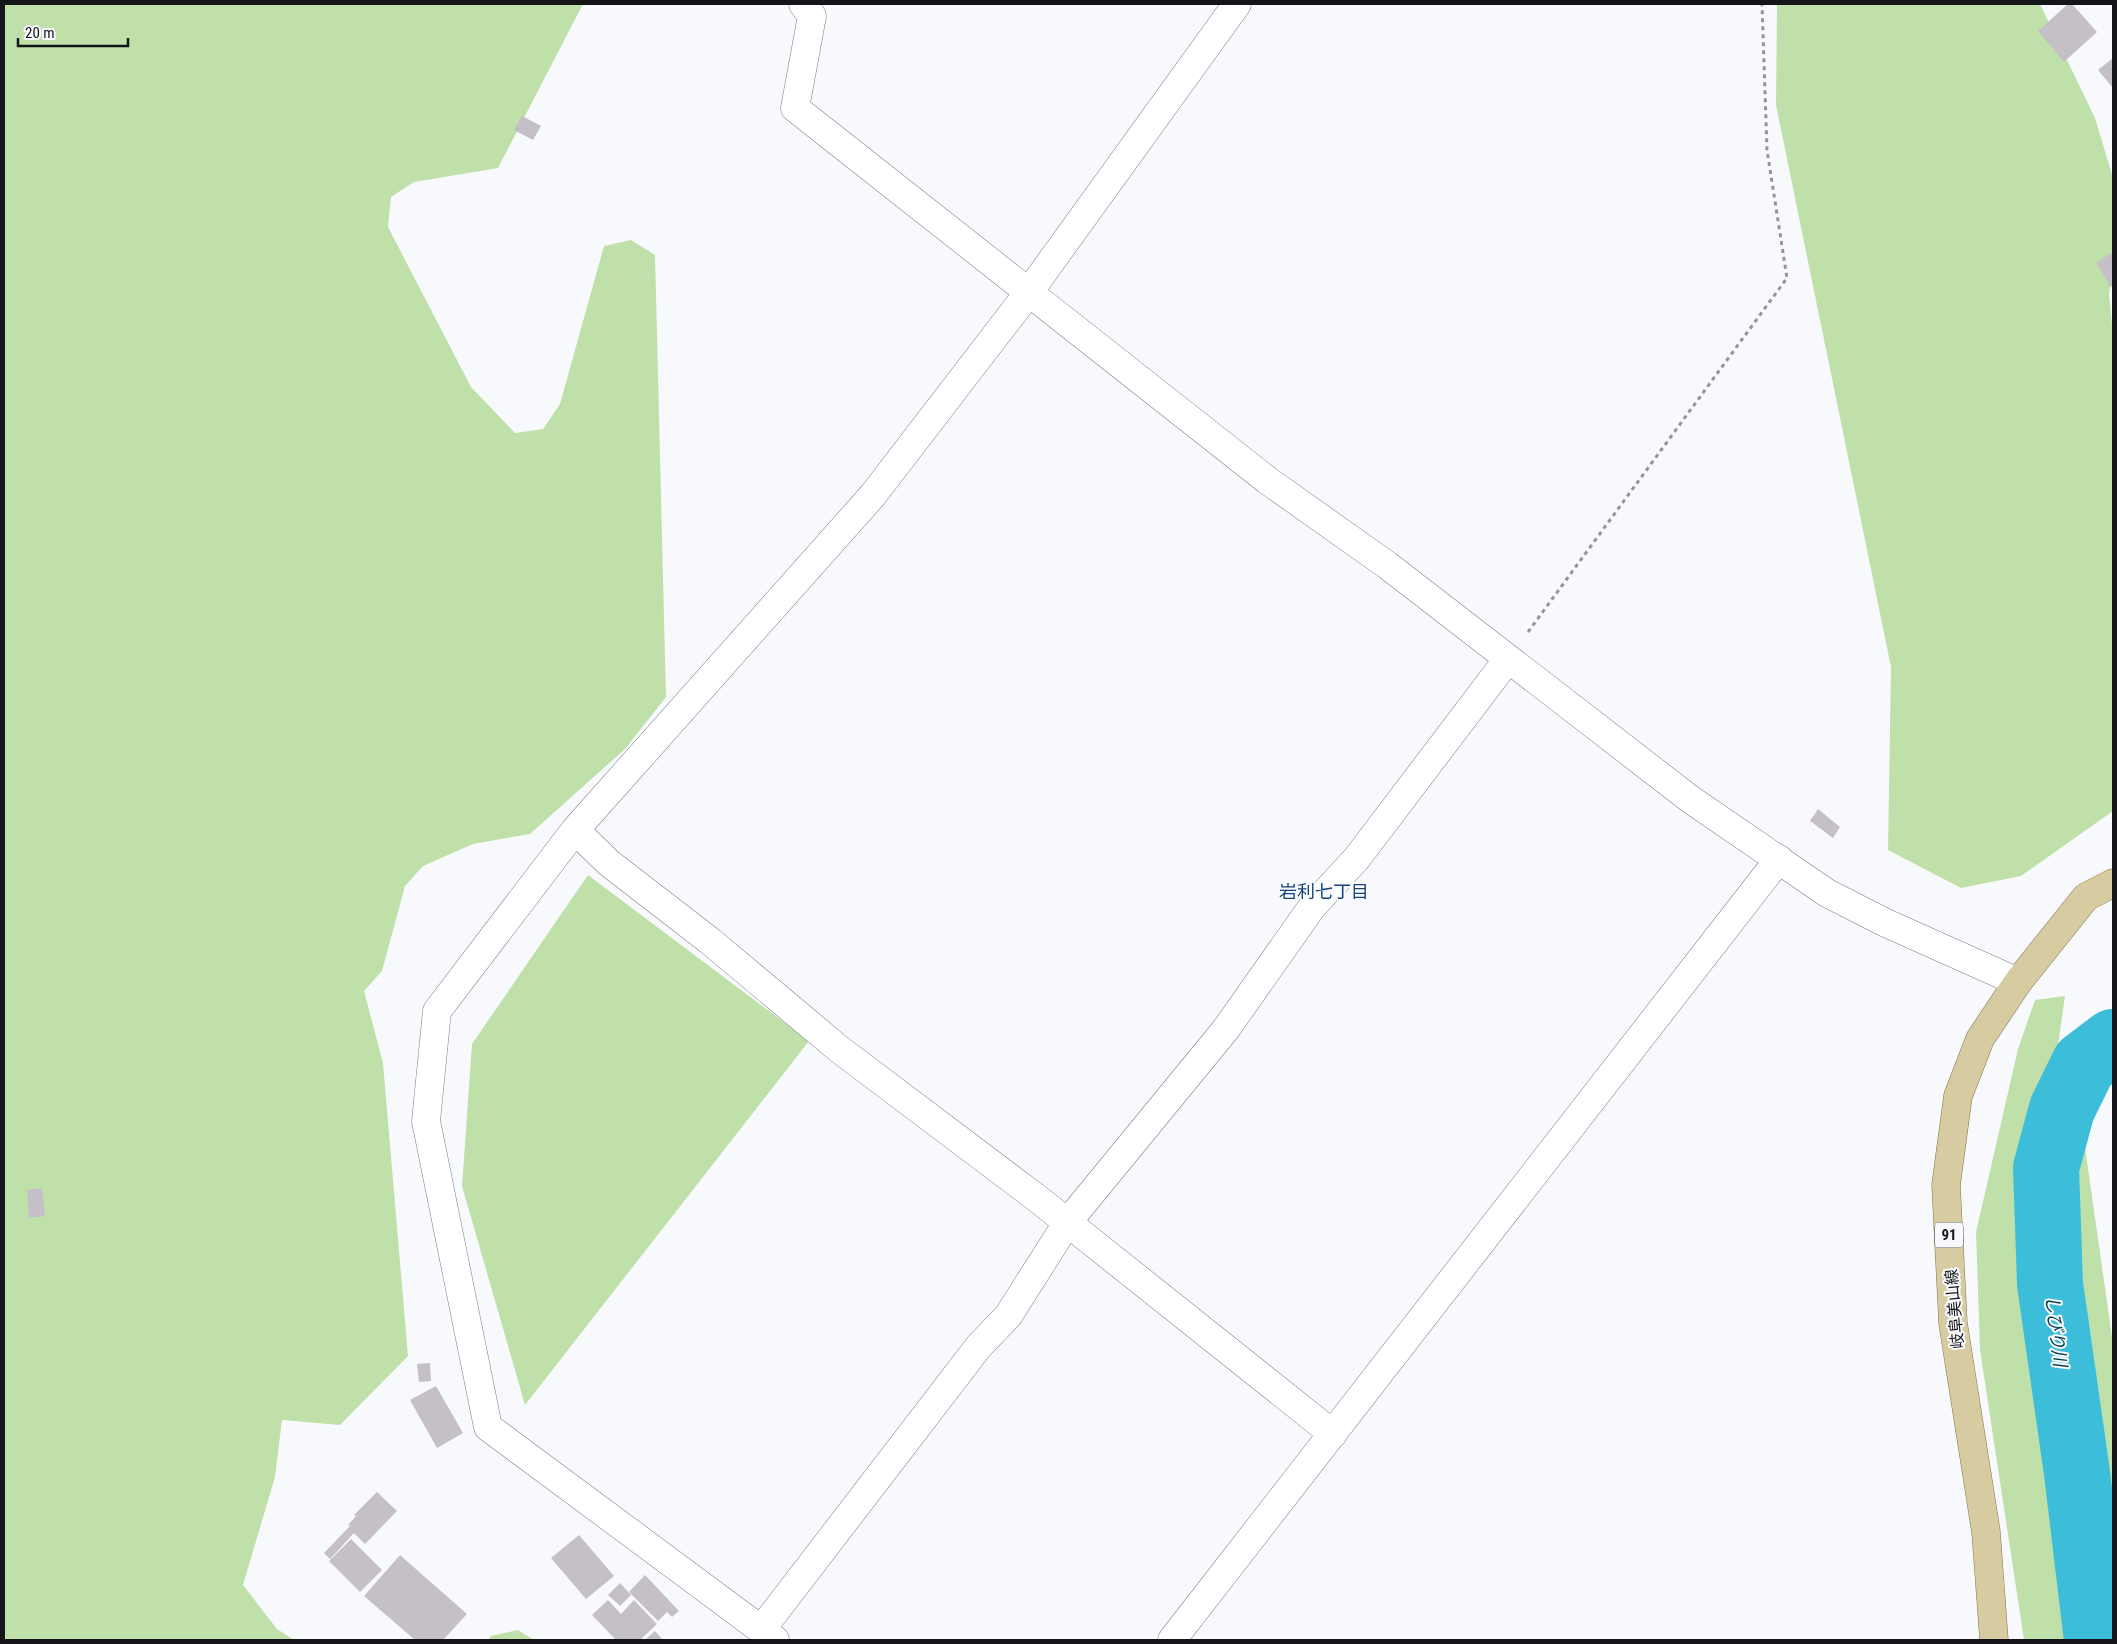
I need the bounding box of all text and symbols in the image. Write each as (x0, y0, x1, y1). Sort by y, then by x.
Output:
scale bar (18, 15, 128, 47)
text: 20 m (25, 24, 55, 42)
district label: 岩利七丁目 (1279, 881, 1369, 902)
road number: 91 (1935, 1222, 1963, 1248)
street label: 岐阜美山線 (1942, 1268, 1967, 1350)
water label: しびり川 (2042, 1294, 2072, 1370)

